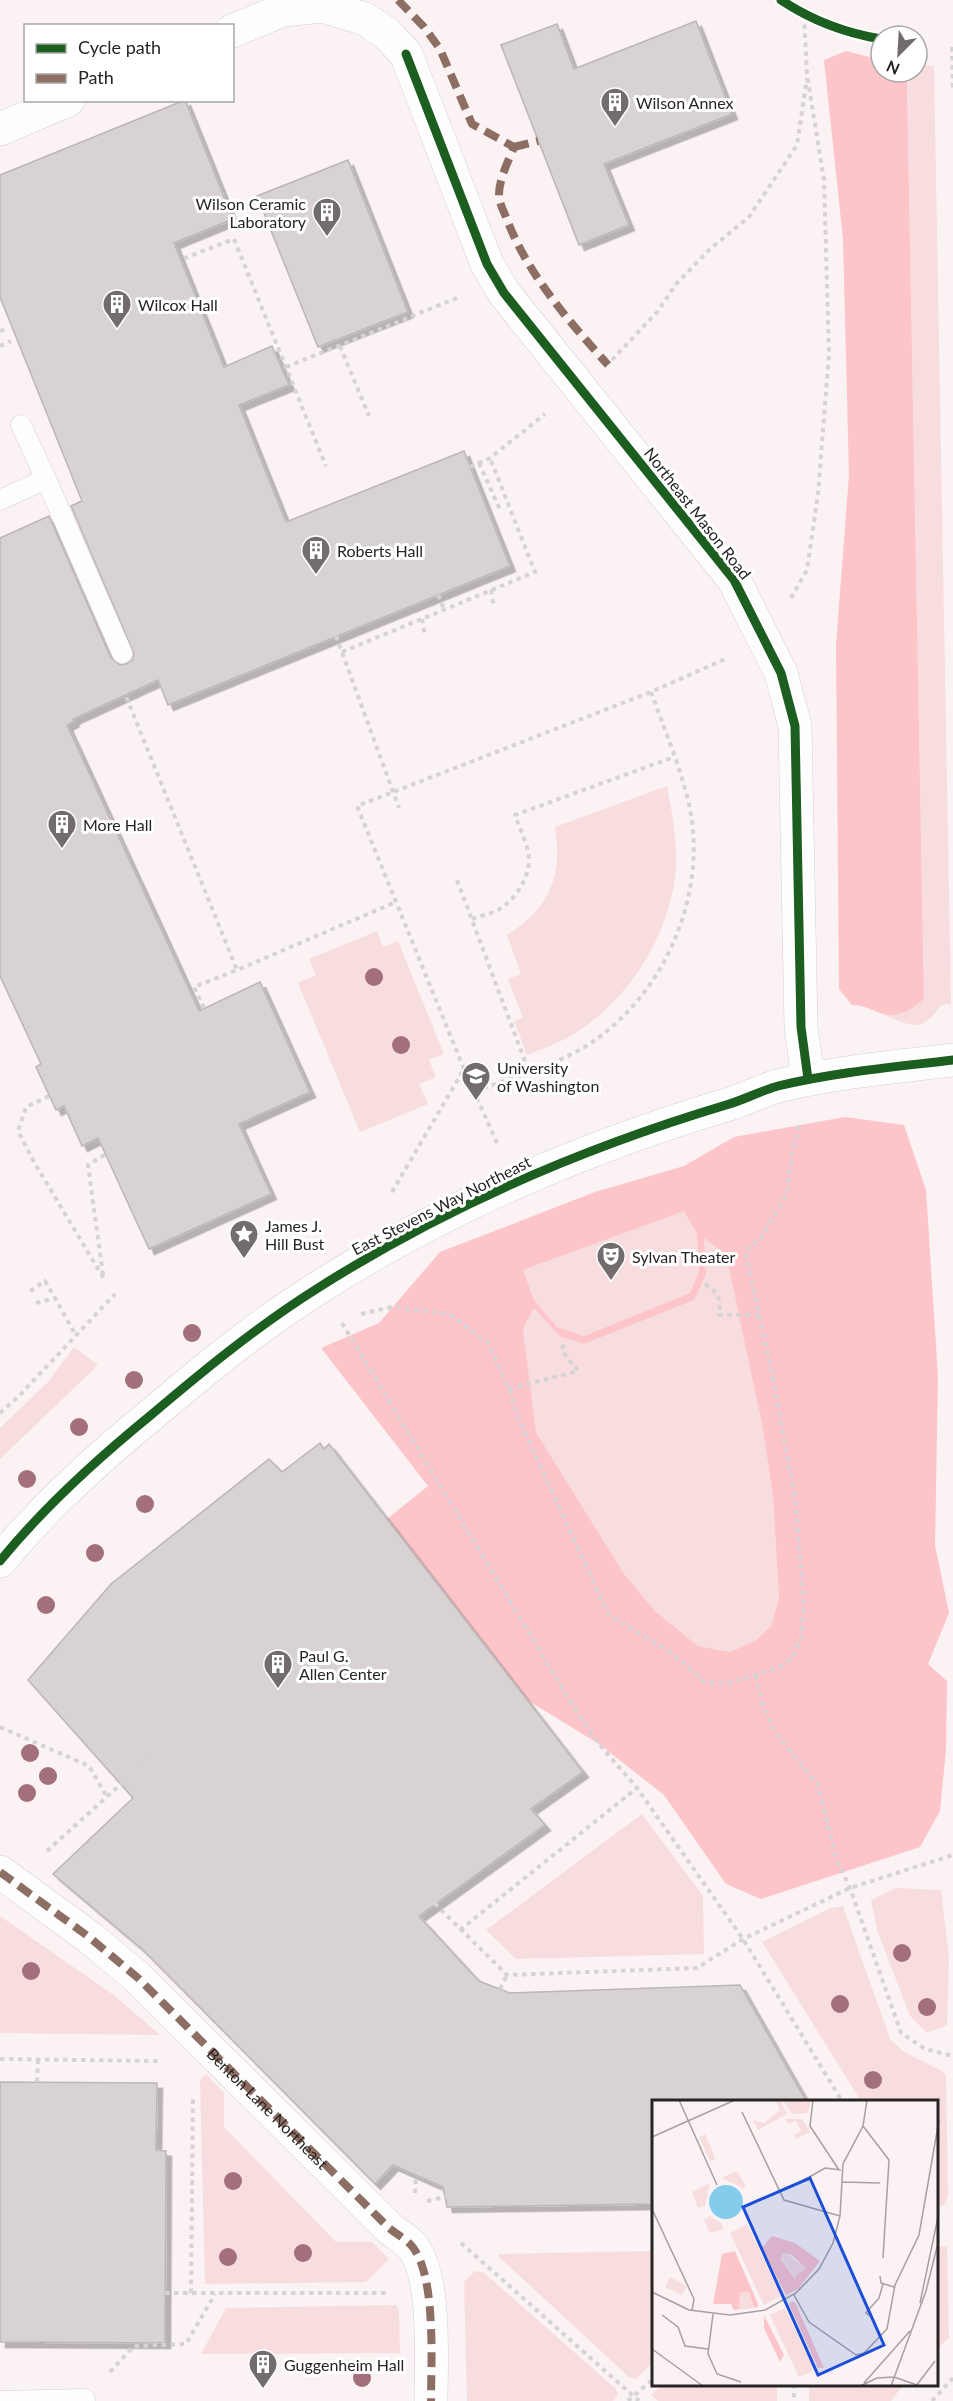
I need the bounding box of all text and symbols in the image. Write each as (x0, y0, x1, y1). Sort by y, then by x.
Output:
legend (24, 24, 234, 102)
north arrow (869, 24, 929, 84)
text: Cycle path (78, 36, 161, 58)
text: N (883, 57, 902, 79)
text: Path (78, 66, 114, 88)
building icon: Wilson Annex (599, 86, 631, 128)
place label: Wilson Annex (636, 93, 734, 112)
place label: Wilson Ceramic Laboratory (196, 194, 307, 231)
building icon: Wilson Ceramic Laboratory (311, 196, 343, 238)
building icon: Wilcox Hall (101, 288, 133, 330)
place label: Wilcox Hall (138, 295, 218, 314)
street label: Northeast Mason Road (641, 443, 755, 583)
building icon: Roberts Hall (300, 534, 332, 576)
place label: Roberts Hall (337, 541, 423, 560)
building icon: More Hall (46, 808, 78, 850)
place label: More Hall (83, 815, 152, 834)
place label: University of Washington (497, 1058, 599, 1095)
school or university icon: University of Washington (460, 1060, 492, 1102)
street label: East Stevens Way Northeast (348, 1151, 534, 1258)
place label: James J. Hill Bust (265, 1216, 325, 1253)
place icon: James J. Hill Bust (228, 1218, 260, 1260)
theatre icon: Sylvan Theater (595, 1240, 627, 1282)
place label: Sylvan Theater (632, 1247, 736, 1266)
place label: Paul G. Allen Center (299, 1646, 387, 1683)
building icon: Paul G. Allen Center (262, 1648, 294, 1690)
street label: Benton Lane Northeast (204, 2043, 333, 2172)
inset map (652, 2100, 938, 2386)
building icon: Guggenheim Hall (247, 2348, 279, 2390)
place label: Guggenheim Hall (284, 2355, 404, 2374)

